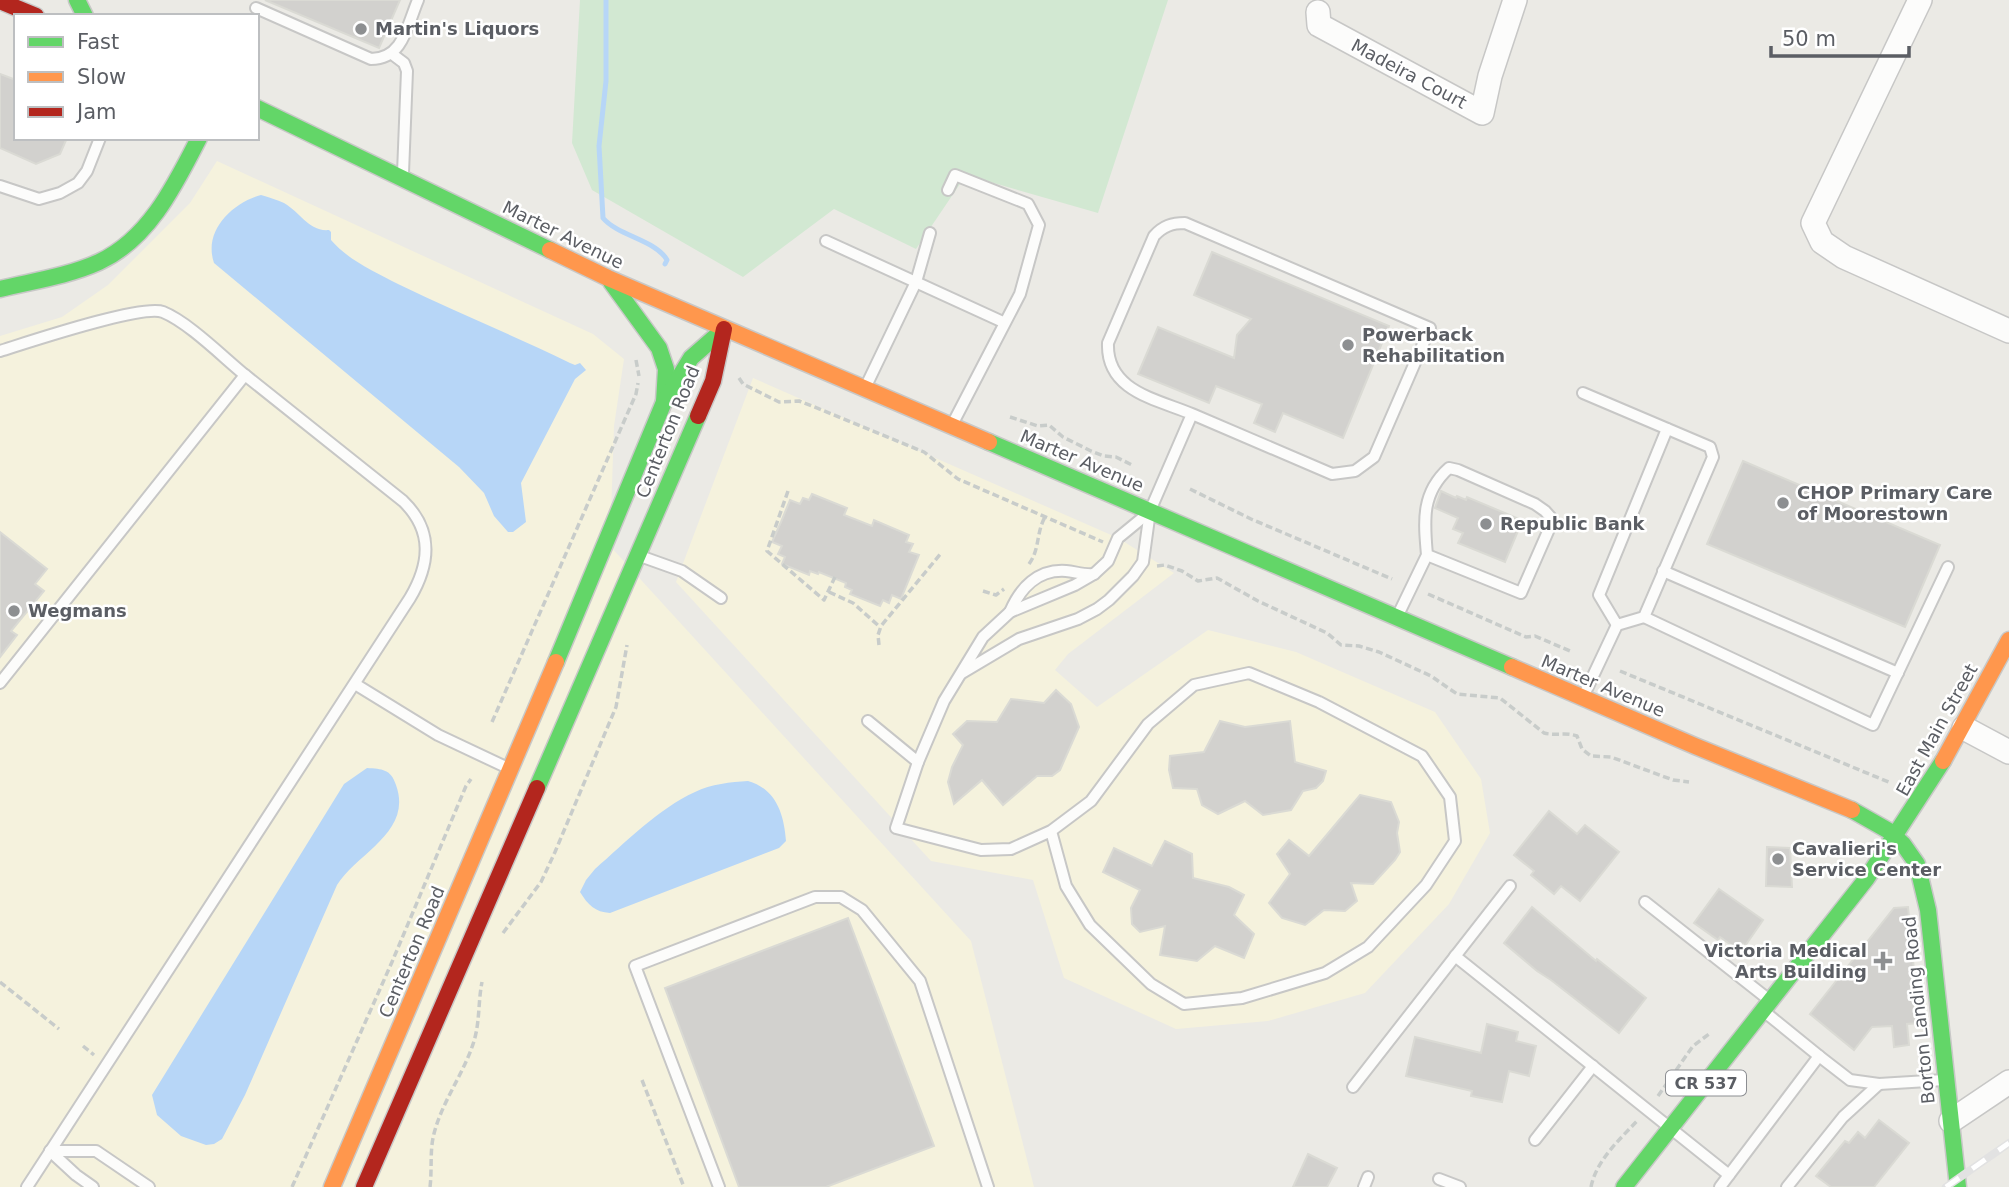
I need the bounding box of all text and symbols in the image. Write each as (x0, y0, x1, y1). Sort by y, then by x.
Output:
legend (14, 14, 259, 140)
scale bar (1771, 14, 1909, 58)
place label: Martin's Liquors (375, 18, 539, 39)
marker: Martin's Liquors (353, 21, 369, 37)
text: 50 m (1782, 27, 1836, 51)
text: Fast (77, 30, 119, 54)
street label: Madeira Court (1348, 34, 1471, 113)
text: Slow (77, 65, 126, 89)
text: Jam (75, 100, 117, 124)
street label: Marter Avenue (499, 196, 627, 273)
place label: Powerback Rehabilitation (1362, 324, 1505, 366)
marker: Powerback Rehabilitation (1340, 337, 1356, 353)
street label: Centerton Road (631, 363, 704, 501)
street label: Marter Avenue (1017, 425, 1147, 496)
place label: CHOP Primary Care of Moorestown (1797, 482, 1993, 524)
marker: CHOP Primary Care of Moorestown (1775, 495, 1791, 511)
place label: Republic Bank (1500, 513, 1646, 534)
marker: Republic Bank (1478, 516, 1494, 532)
place label: Wegmans (28, 600, 127, 621)
marker: Wegmans (6, 603, 22, 619)
street label: Marter Avenue (1538, 650, 1668, 721)
street label: East Main Street (1892, 660, 1982, 800)
place label: Cavalieri's Service Center (1792, 838, 1941, 880)
marker: Cavalieri's Service Center (1770, 851, 1786, 867)
street label: Centerton Road (374, 883, 449, 1021)
street label: Borton Landing Road (1898, 915, 1939, 1105)
place label: Victoria Medical Arts Building (1704, 940, 1867, 982)
marker: Victoria Medical Arts Building (1873, 951, 1893, 971)
road number: CR 537 (1666, 1070, 1746, 1096)

